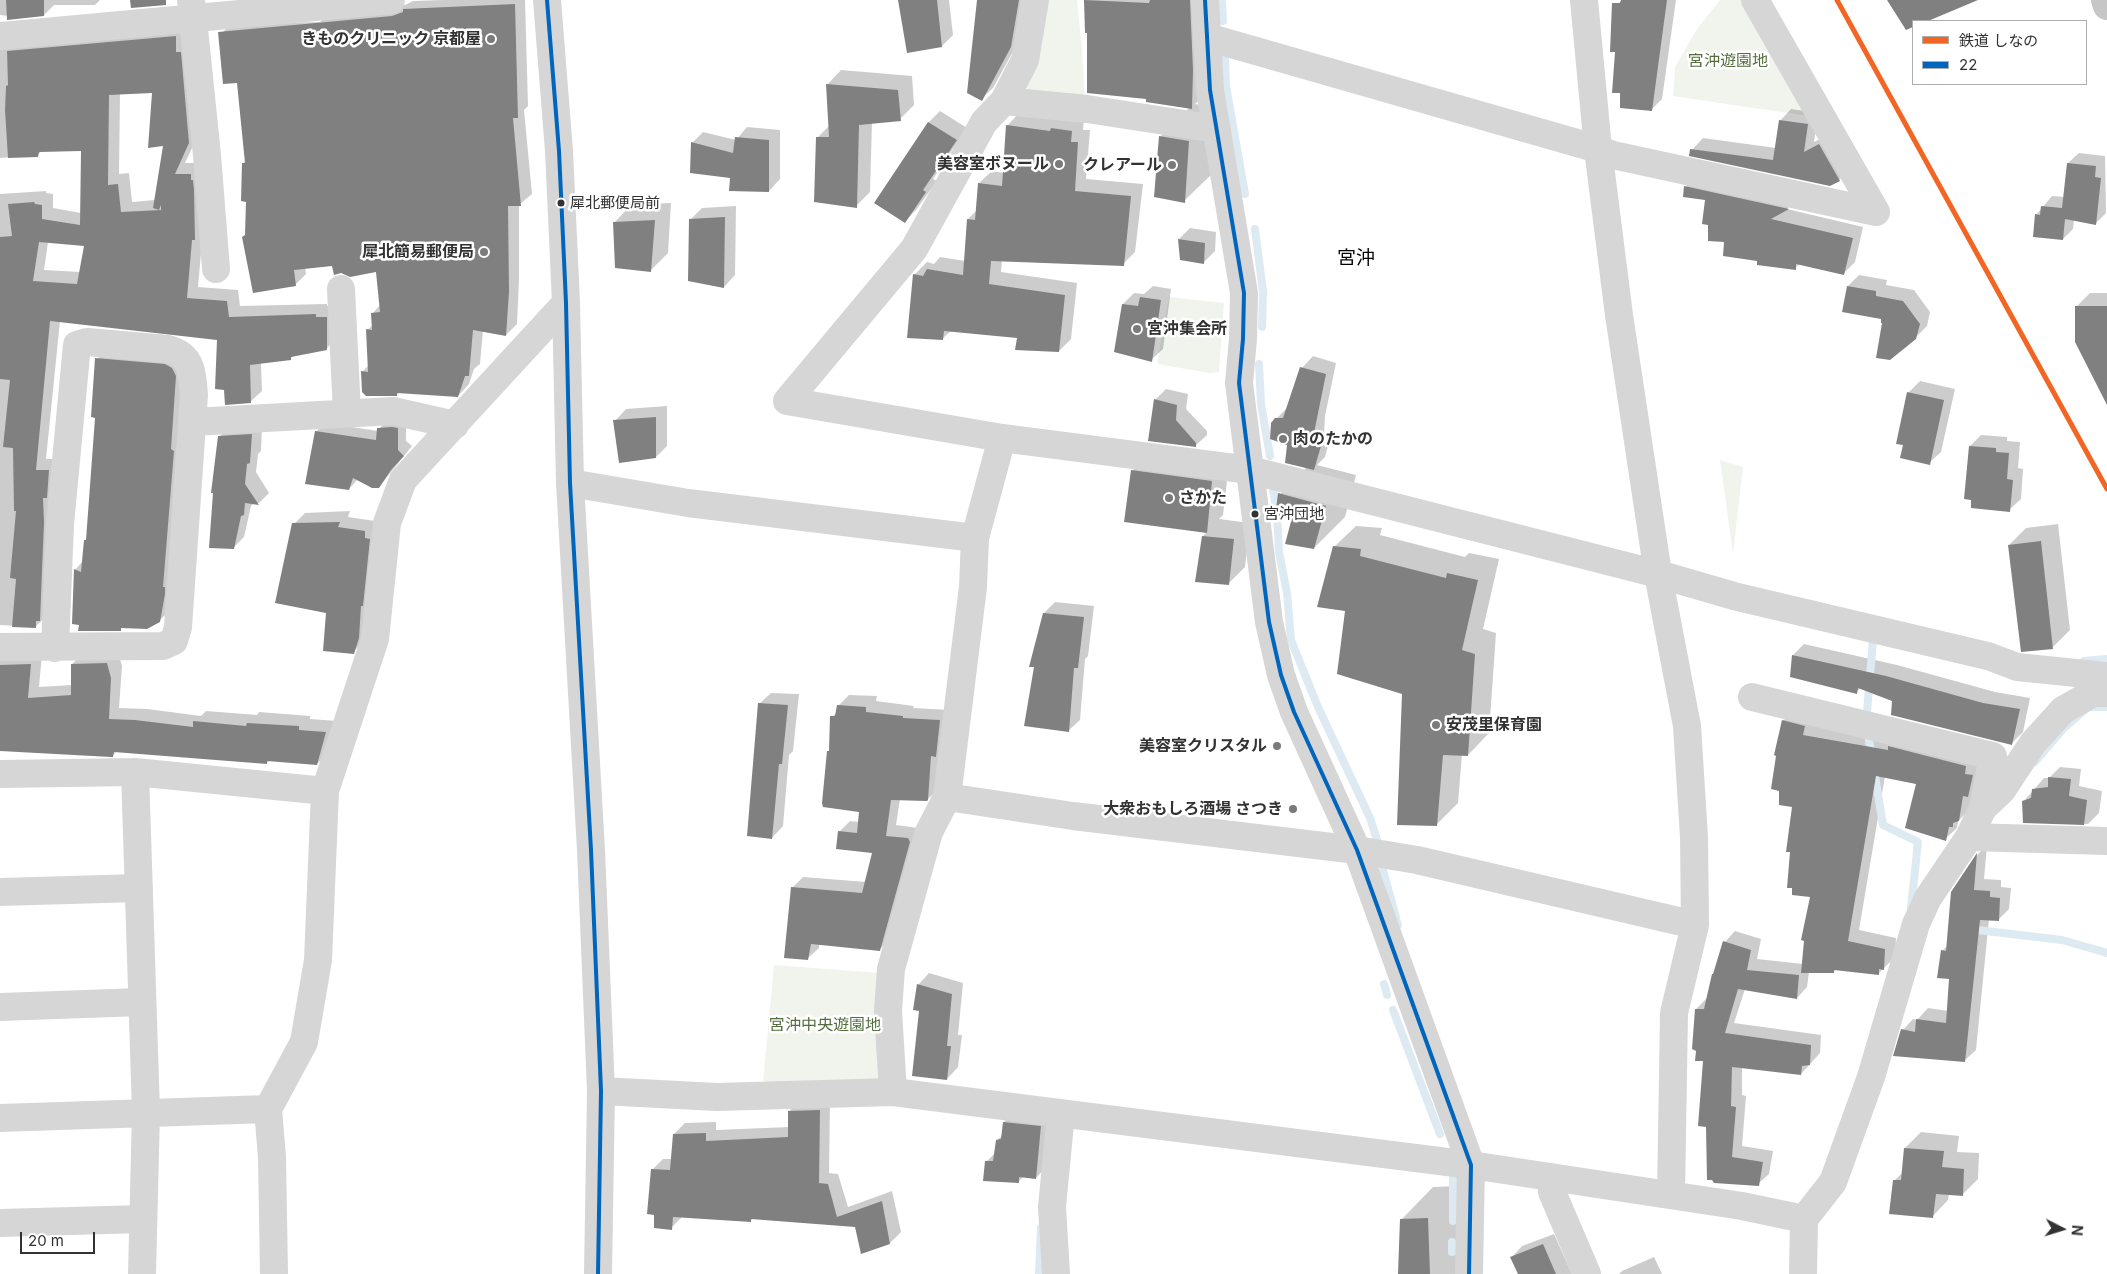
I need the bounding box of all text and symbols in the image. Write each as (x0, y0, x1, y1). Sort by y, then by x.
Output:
legend (1912, 20, 2087, 85)
place label: きものクリニック 京都屋 (301, 29, 481, 49)
text: 鉄道 しなの (1959, 31, 2038, 50)
marker: きものクリニック 京都屋 (485, 33, 497, 45)
park label: 宮沖遊園地 (1688, 51, 1768, 71)
text: 22 (1959, 55, 1977, 74)
place label: 美容室ボヌール (937, 154, 1049, 174)
place label: クレアール (1083, 155, 1162, 175)
marker: 美容室ボヌール (1053, 158, 1065, 170)
marker: クレアール (1166, 159, 1178, 171)
place label: 犀北郵便局前 (570, 194, 660, 212)
marker: 犀北郵便局前 (556, 198, 566, 208)
place label: 犀北簡易郵便局 (362, 242, 474, 262)
marker: 犀北簡易郵便局 (478, 246, 490, 258)
district label: 宮沖 (1337, 247, 1375, 269)
place label: 宮沖集会所 (1147, 319, 1227, 339)
marker: 宮沖集会所 (1131, 323, 1143, 335)
place label: 肉のたかの (1293, 429, 1373, 449)
marker: 肉のたかの (1277, 433, 1289, 445)
place label: さかた (1179, 488, 1227, 508)
marker: さかた (1163, 492, 1175, 504)
place label: 宮沖団地 (1264, 505, 1324, 523)
marker: 宮沖団地 (1250, 509, 1260, 519)
place label: 安茂里保育園 (1446, 715, 1542, 735)
marker: 安茂里保育園 (1430, 719, 1442, 731)
place label: 美容室クリスタル (1139, 736, 1267, 756)
marker: 美容室クリスタル (1271, 740, 1283, 752)
place label: 大衆おもしろ酒場 さつき (1103, 799, 1283, 819)
marker: 大衆おもしろ酒場 さつき (1287, 803, 1299, 815)
park label: 宮沖中央遊園地 (769, 1015, 881, 1035)
north arrow (2037, 1204, 2087, 1254)
scale bar (22, 1222, 98, 1254)
text: N (2069, 1224, 2086, 1236)
text: 20 m (28, 1231, 64, 1250)

